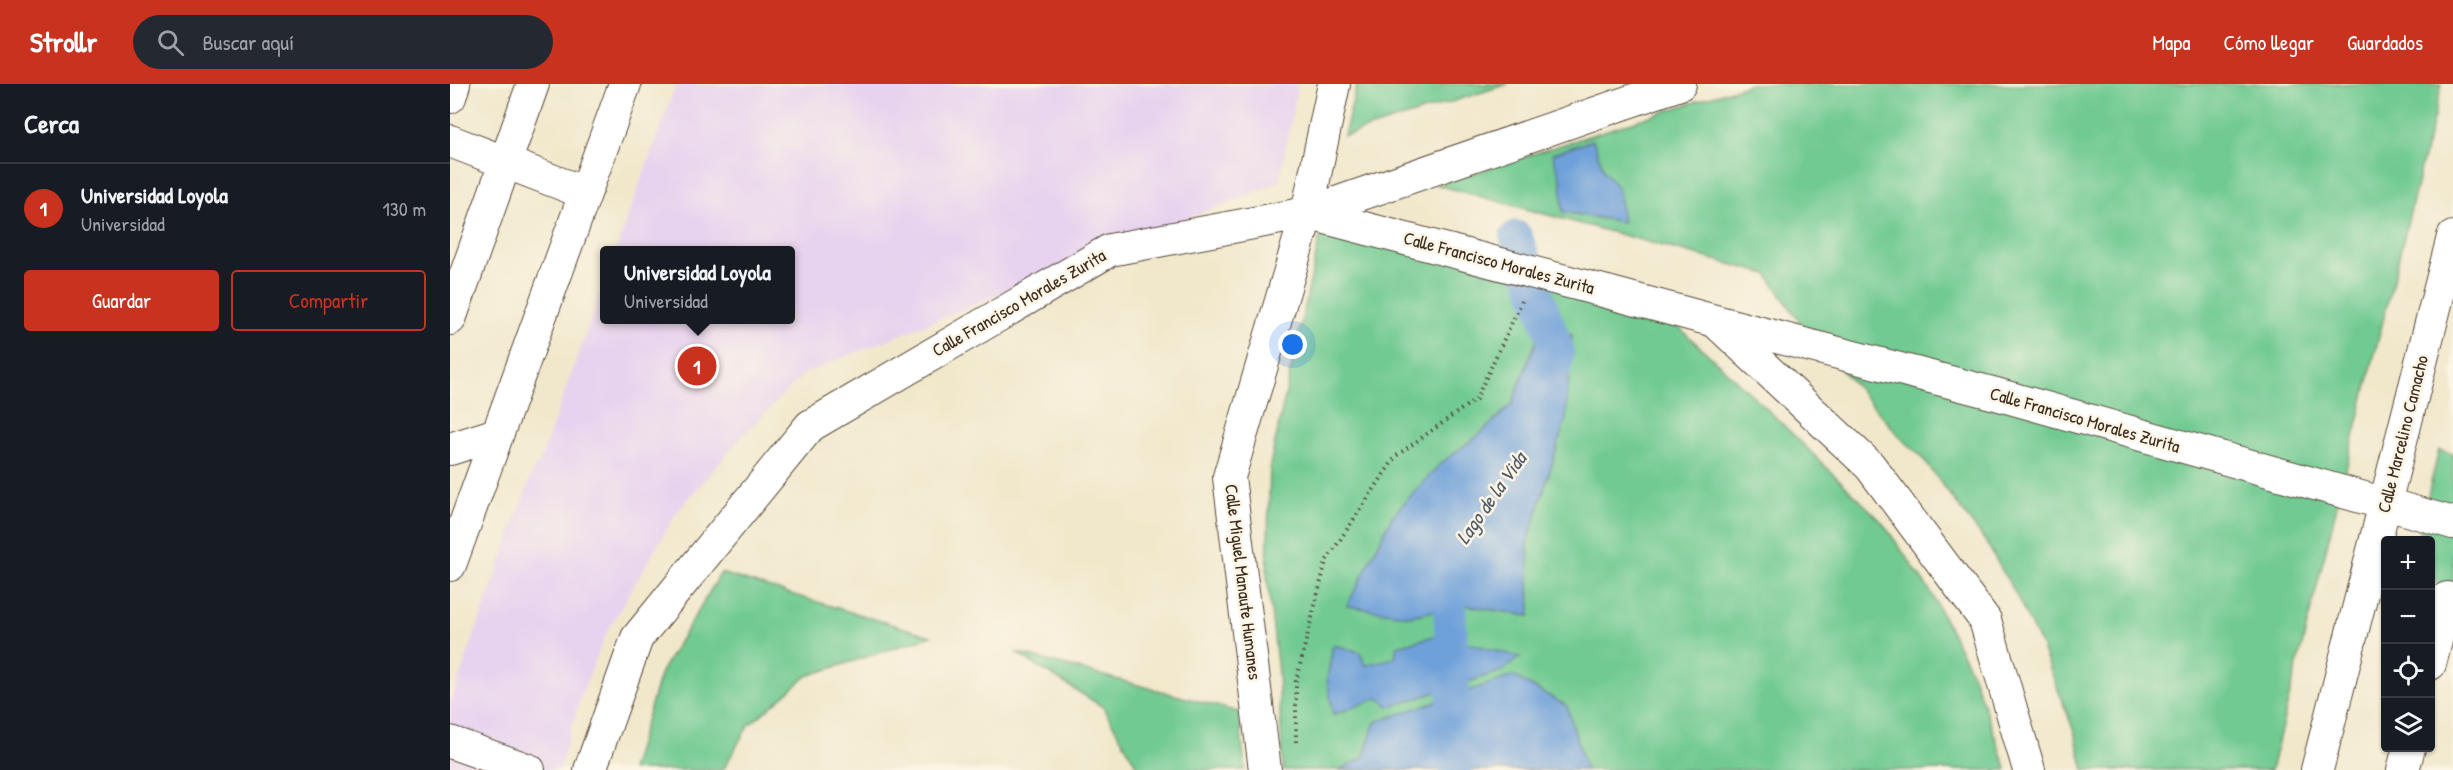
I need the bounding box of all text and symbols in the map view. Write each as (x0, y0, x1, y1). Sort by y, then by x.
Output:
search box (133, 15, 553, 69)
text: Strollr (30, 23, 97, 61)
icon: search (154, 26, 187, 59)
text: Buscar aquí (202, 27, 294, 57)
text: Mapa (2152, 28, 2190, 57)
text: Cómo llegar (2223, 28, 2314, 57)
text: Guardados (2347, 28, 2423, 57)
text: Cerca (24, 106, 79, 141)
text: Universidad Loyola (81, 180, 228, 210)
text: 1 (40, 195, 47, 222)
text: 130 m (383, 195, 426, 222)
text: Universidad (81, 210, 165, 237)
street label: Calle Francisco Morales Zurita (1401, 225, 1597, 300)
street label: Calle Francisco Morales Zurita (927, 243, 1110, 363)
popup (600, 246, 795, 324)
text: Universidad Loyola (624, 257, 771, 287)
button: Guardar (24, 270, 219, 331)
button: Compartir (231, 270, 426, 331)
text: Universidad (624, 287, 708, 314)
your location (1278, 330, 1307, 359)
pin: 1 (678, 344, 716, 388)
street label: Calle Marcelino Camacho (2371, 353, 2434, 515)
street label: Calle Francisco Morales Zurita (1987, 380, 2183, 459)
water label: Lago de la Vida (1449, 445, 1534, 550)
street label: Calle Miguel Manaute Humanes (1219, 483, 1268, 681)
map controls (2381, 536, 2435, 752)
button: + (2381, 536, 2435, 590)
button: − (2381, 590, 2435, 644)
button: locate (2381, 644, 2435, 698)
button: layers (2381, 698, 2435, 752)

